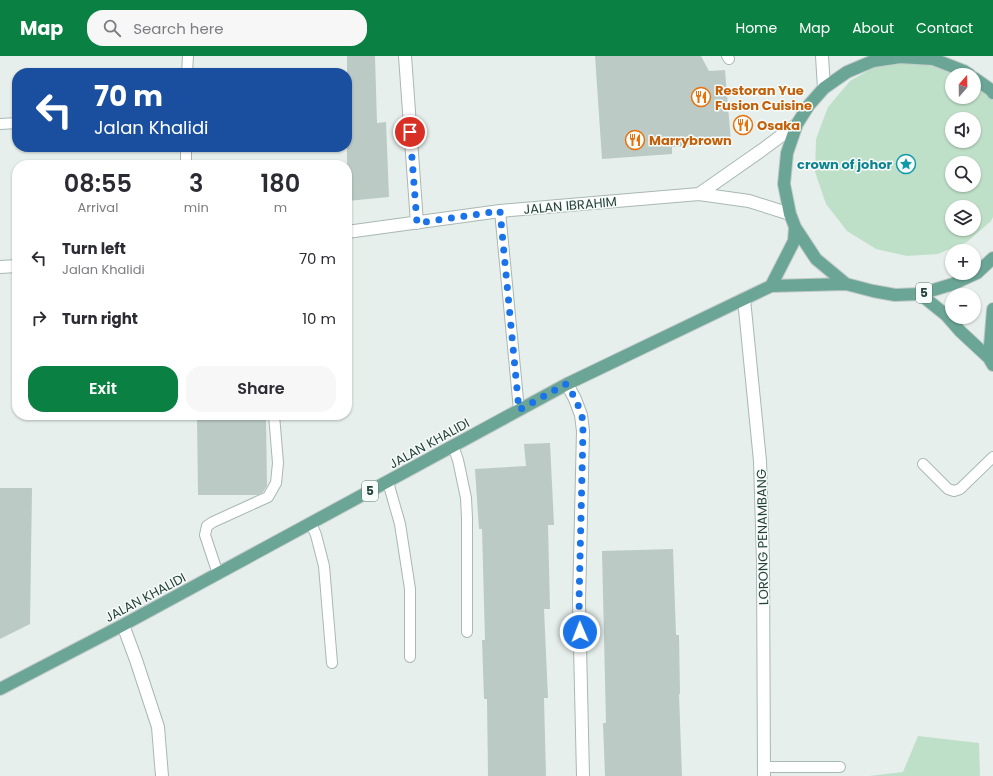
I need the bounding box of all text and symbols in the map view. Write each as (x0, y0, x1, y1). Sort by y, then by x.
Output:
search box (87, 10, 367, 46)
text: Map (20, 15, 63, 42)
icon: search (101, 17, 123, 39)
text: Search here (133, 18, 224, 39)
text: Home (735, 18, 777, 38)
text: Map (799, 18, 830, 38)
text: About (852, 18, 894, 38)
text: Contact (916, 18, 973, 38)
north arrow (945, 68, 981, 104)
map controls (945, 68, 981, 324)
text: 70 m (94, 77, 163, 116)
place label: Restoran Yue Fusion Cuisine (715, 81, 812, 115)
icon: left (28, 84, 80, 136)
restaurant icon: Restoran Yue Fusion Cuisine (690, 86, 712, 108)
button: sound (945, 112, 981, 148)
restaurant icon: Osaka (732, 114, 754, 136)
text: Jalan Khalidi (94, 115, 209, 140)
pin (393, 115, 427, 149)
place label: Osaka (757, 116, 800, 135)
icon: arrive (399, 121, 421, 143)
restaurant icon: Marrybrown (624, 129, 646, 151)
place label: Marrybrown (649, 131, 732, 150)
place icon: crown of johor (895, 153, 917, 175)
place label: crown of johor (797, 155, 892, 174)
button: search (945, 156, 981, 192)
text: 08:55 (64, 167, 132, 200)
text: 3 (189, 167, 203, 200)
text: 180 (261, 167, 300, 200)
street label: JALAN IBRAHIM (522, 192, 618, 219)
text: Arrival (77, 198, 118, 217)
text: min (184, 198, 209, 217)
text: m (274, 198, 287, 217)
button: layers (945, 200, 981, 236)
text: Turn left (62, 238, 126, 259)
button: + (945, 244, 981, 280)
icon: left (28, 247, 50, 269)
text: 70 m (299, 248, 336, 269)
text: Jalan Khalidi (62, 260, 145, 279)
road number: 5 (916, 283, 932, 303)
button: − (945, 288, 981, 324)
icon: right (28, 307, 50, 329)
text: Turn right (62, 308, 138, 329)
text: 10 m (302, 308, 336, 329)
button: Exit (28, 366, 178, 412)
button: Share (186, 366, 336, 412)
street label: JALAN KHALIDI (386, 413, 473, 473)
street label: LORONG PENAMBANG (752, 469, 773, 605)
road number: 5 (362, 481, 378, 501)
street label: JALAN KHALIDI (101, 568, 189, 627)
position arrow (559, 611, 601, 653)

